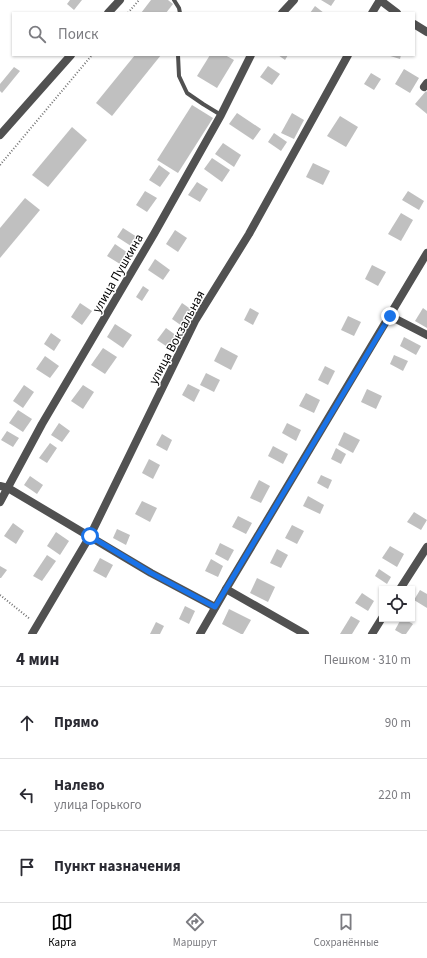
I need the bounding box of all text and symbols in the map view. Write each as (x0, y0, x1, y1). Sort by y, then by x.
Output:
search box (12, 12, 415, 56)
icon: search (26, 23, 48, 45)
text: Поиск (58, 24, 99, 45)
street label: улица Пушкина (88, 231, 148, 316)
street label: улица Вокзальная (144, 287, 209, 388)
route end (381, 307, 399, 325)
route start (81, 527, 99, 545)
map controls (379, 586, 415, 622)
button: locate (379, 586, 415, 622)
text: 4 мин (16, 648, 59, 672)
text: Пешком · 310 m (324, 651, 411, 669)
icon: ahead (16, 712, 38, 734)
text: Прямо (54, 712, 99, 733)
text: 90 m (385, 714, 411, 732)
text: Налево (54, 775, 105, 796)
icon: left (16, 784, 38, 806)
text: 220 m (378, 786, 411, 804)
text: улица Горького (54, 796, 142, 814)
icon: arrive (16, 856, 38, 878)
text: Пункт назначения (54, 856, 181, 877)
tab: Карта (48, 911, 76, 950)
tab: Маршрут (173, 911, 217, 950)
tab: Сохранённые (313, 911, 379, 950)

